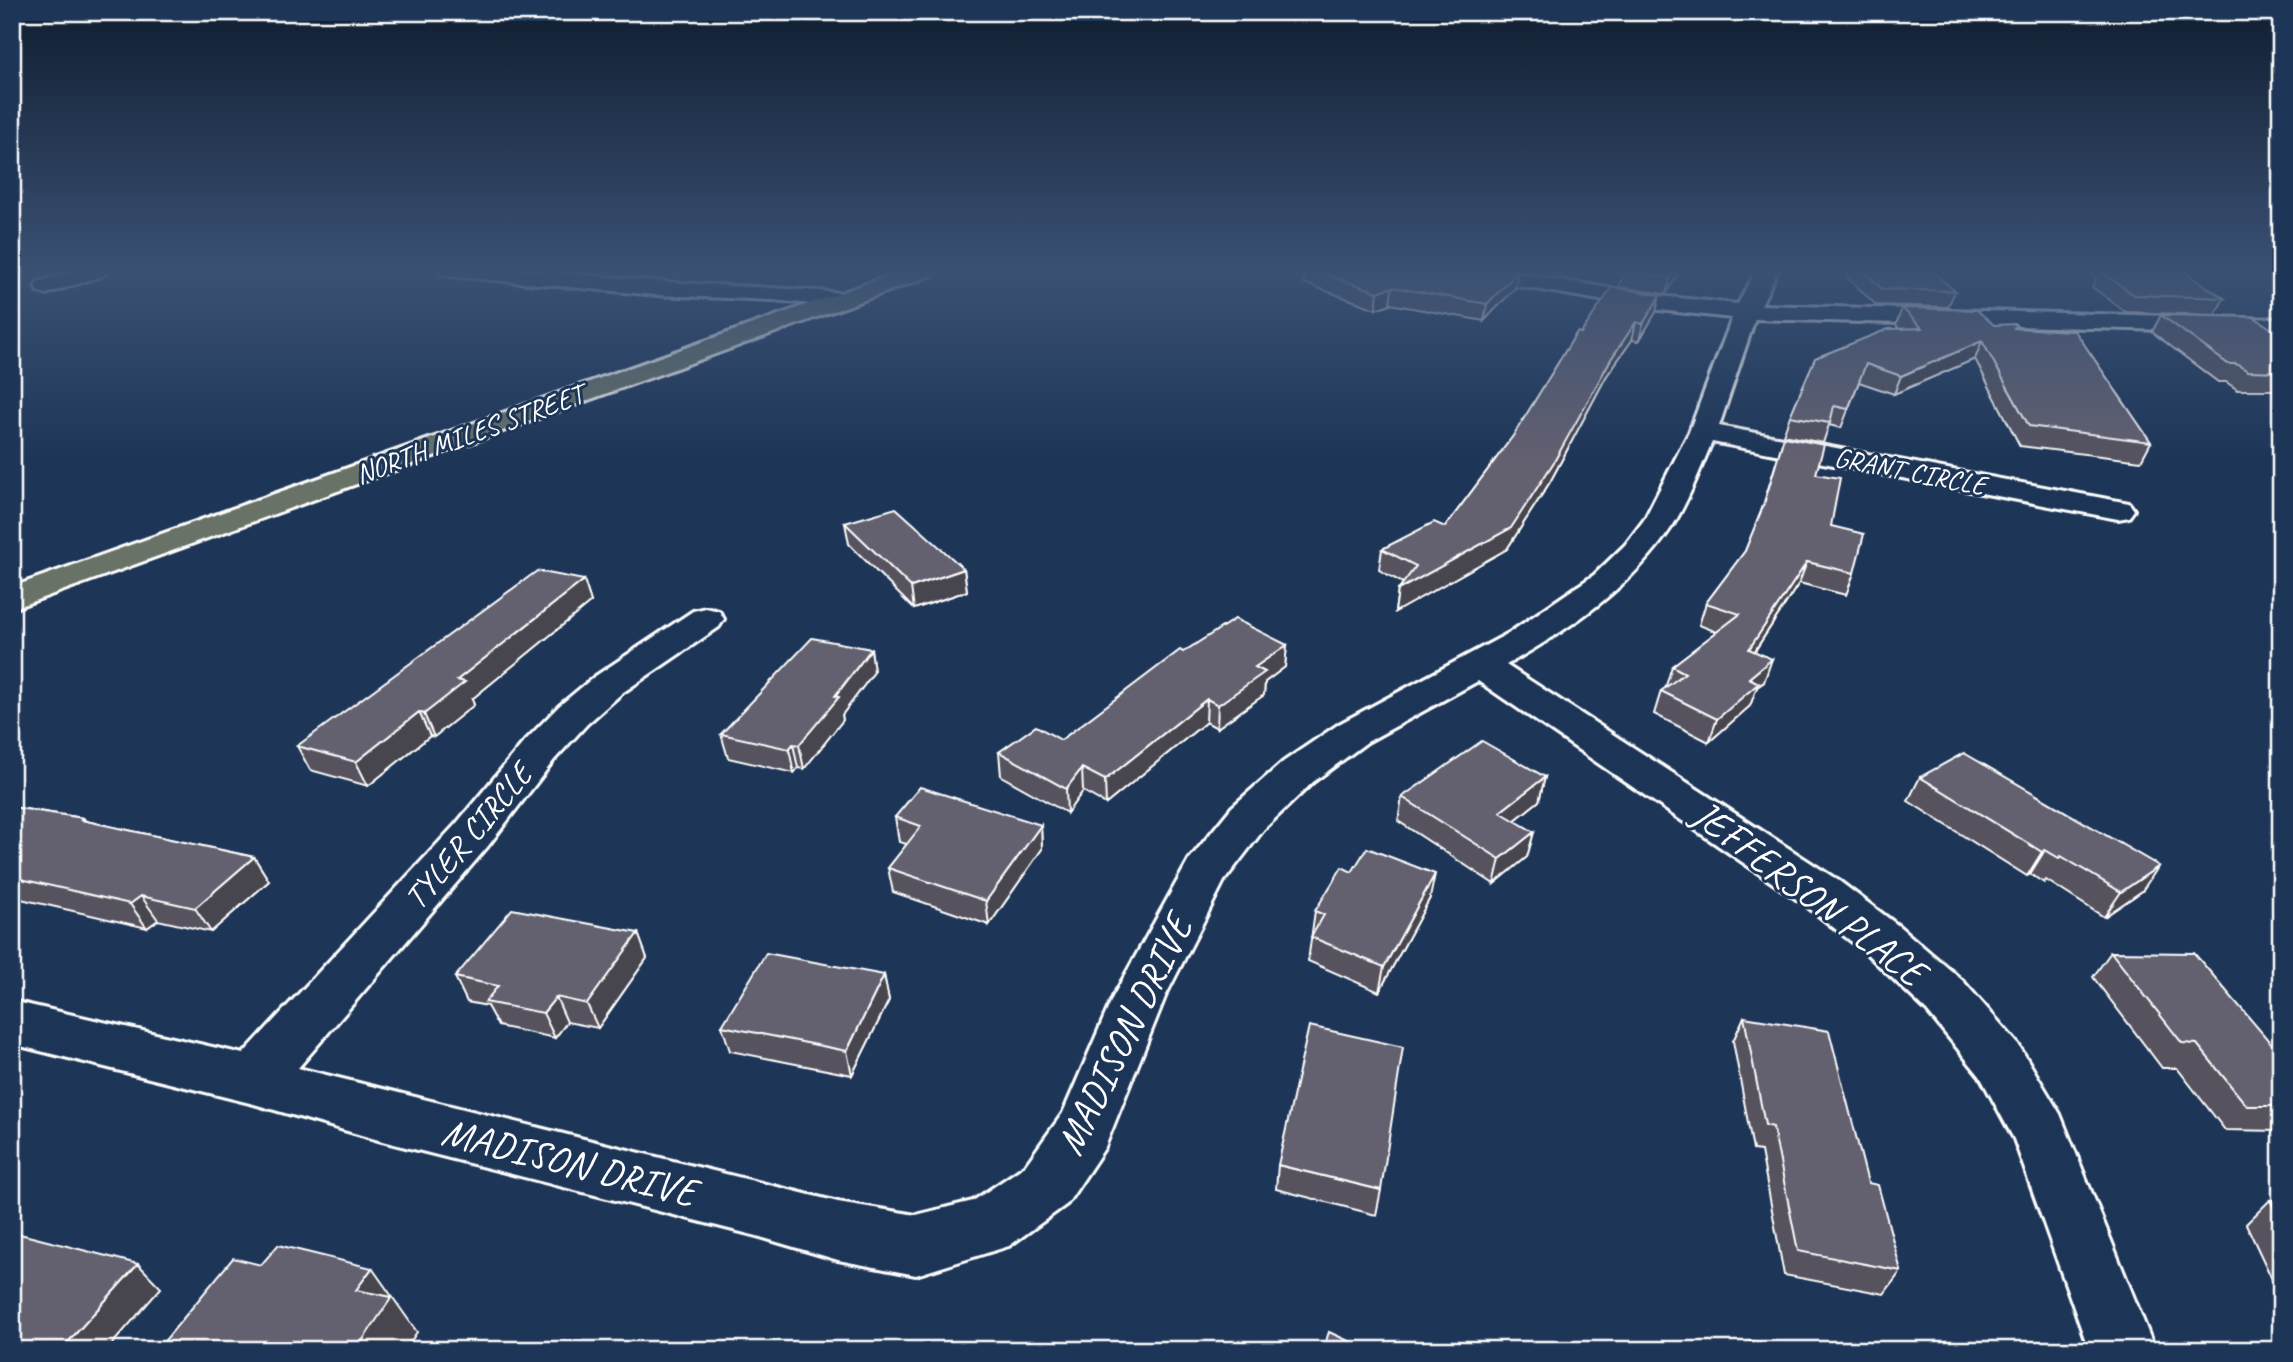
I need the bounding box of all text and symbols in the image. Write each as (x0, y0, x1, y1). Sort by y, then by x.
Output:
street label: NORTH MILES STREET (350, 374, 595, 492)
street label: GRANT CIRCLE (1831, 439, 1992, 504)
street label: TYLER CIRCLE (395, 751, 544, 918)
street label: JEFFERSON PLACE (1681, 788, 1939, 1000)
street label: MADISON DRIVE (1045, 903, 1206, 1163)
street label: MADISON DRIVE (437, 1106, 706, 1219)

